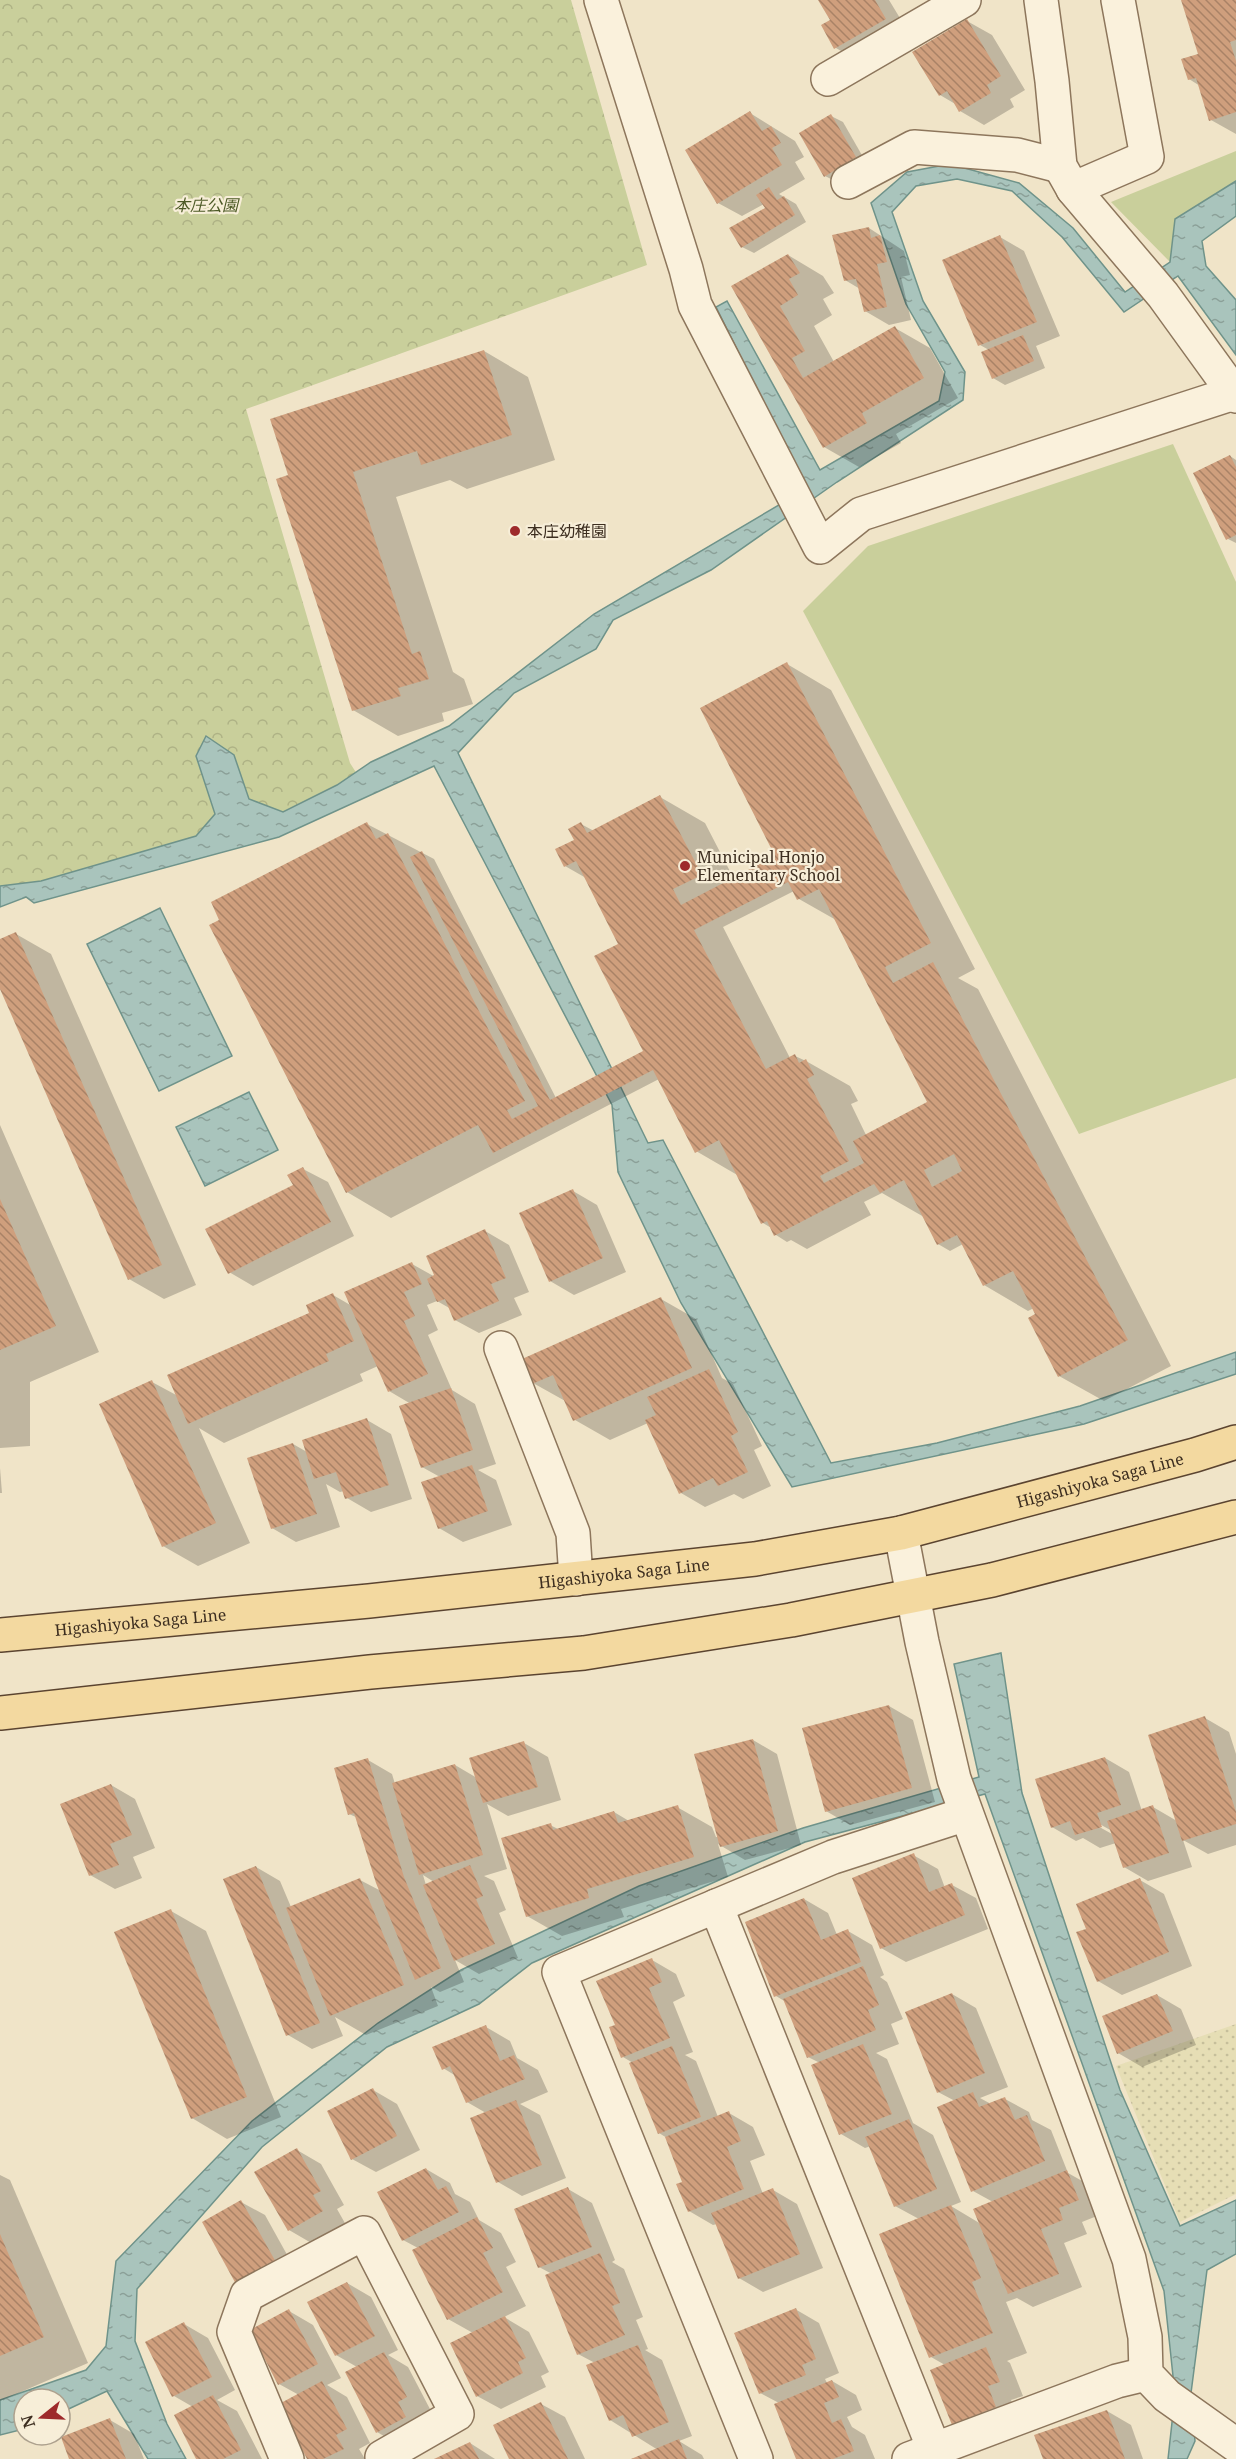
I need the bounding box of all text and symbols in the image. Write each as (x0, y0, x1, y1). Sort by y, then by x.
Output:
park label: 本庄公園 (174, 194, 240, 216)
place label: 本庄幼稚園 (527, 520, 607, 542)
marker: 本庄幼稚園 (508, 524, 522, 538)
place label: Municipal Honjo Elementary School (697, 846, 840, 886)
marker: Municipal Honjo Elementary School (678, 859, 692, 873)
street label: Higashiyoka Saga Line (1014, 1447, 1186, 1513)
street label: Higashiyoka Saga Line (537, 1553, 711, 1594)
street label: Higashiyoka Saga Line (54, 1603, 227, 1641)
north arrow (12, 2387, 72, 2447)
text: N (15, 2412, 40, 2431)

